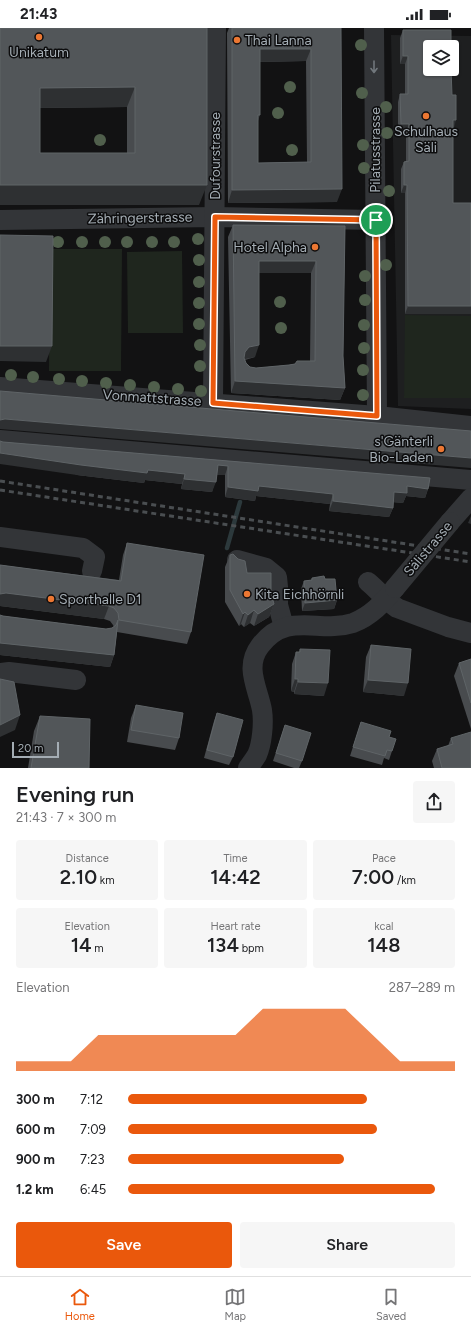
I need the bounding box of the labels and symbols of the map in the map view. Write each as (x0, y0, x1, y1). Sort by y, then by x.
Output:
marker: Unikatum (34, 32, 44, 42)
place label: Thai Lanna (245, 32, 312, 49)
marker: Thai Lanna (232, 35, 242, 45)
place label: Unikatum (9, 44, 69, 61)
one-way arrow (370, 60, 378, 73)
street label: Pilatusstrasse (367, 107, 384, 193)
marker: Schulhaus Säli (421, 111, 431, 121)
street label: Dufourstrasse (207, 112, 224, 200)
place label: Schulhaus Säli (394, 123, 458, 156)
pin (359, 203, 393, 237)
street label: Zähringerstrasse (88, 209, 193, 227)
place label: Hotel Alpha (233, 239, 307, 256)
marker: Hotel Alpha (310, 242, 320, 252)
street label: Vonmattstrasse (102, 386, 202, 410)
place label: s'Gänterli Bio-Laden (369, 433, 433, 466)
marker: s'Gänterli Bio-Laden (436, 444, 446, 454)
street label: Sälistrasse (400, 518, 456, 580)
place label: Kita Eichhörnli (255, 586, 344, 603)
marker: Kita Eichhörnli (242, 589, 252, 599)
place label: Sporthalle D1 (59, 591, 142, 608)
marker: Sporthalle D1 (46, 594, 56, 604)
scale bar (12, 740, 59, 759)

